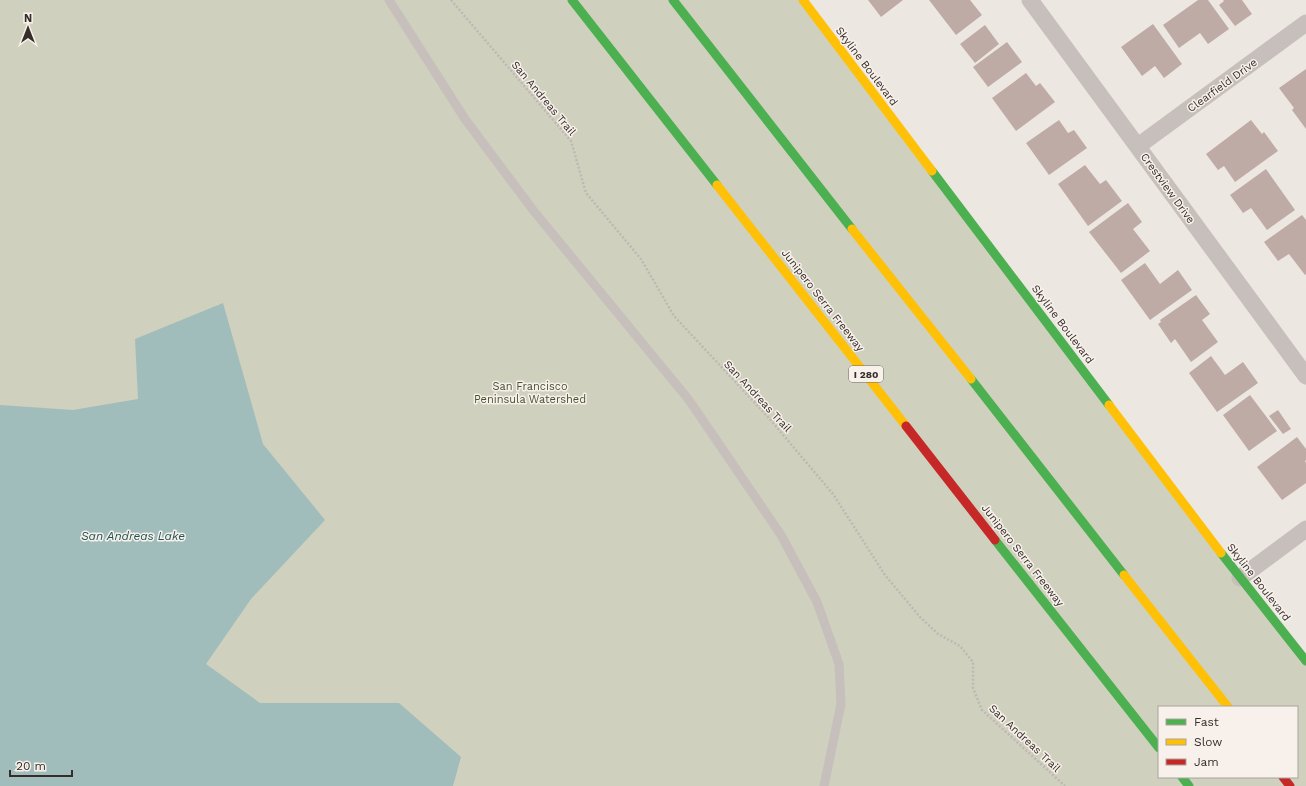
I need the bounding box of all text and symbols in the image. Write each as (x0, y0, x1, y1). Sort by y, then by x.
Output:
north arrow (8, 8, 48, 48)
text: N (24, 12, 32, 25)
street label: Skyline Boulevard (833, 24, 900, 108)
street label: Clearfield Drive (1185, 56, 1260, 115)
street label: San Andreas Trail (509, 58, 579, 139)
street label: Crestview Drive (1138, 151, 1197, 226)
street label: Junipero Serra Freeway (779, 247, 867, 354)
street label: Skyline Boulevard (1029, 282, 1096, 366)
street label: San Andreas Trail (721, 358, 795, 435)
road number: I 280 (849, 366, 883, 382)
park label: San Francisco Peninsula Watershed (474, 380, 586, 406)
street label: Junipero Serra Freeway (979, 502, 1067, 609)
water label: San Andreas Lake (81, 529, 185, 543)
street label: Skyline Boulevard (1224, 541, 1293, 624)
street label: San Andreas Trail (986, 702, 1064, 775)
legend (1158, 706, 1298, 778)
text: Fast (1194, 715, 1219, 729)
text: Slow (1194, 735, 1222, 749)
scale bar (10, 752, 72, 778)
text: Jam (1194, 755, 1219, 769)
text: 20 m (16, 759, 46, 773)

